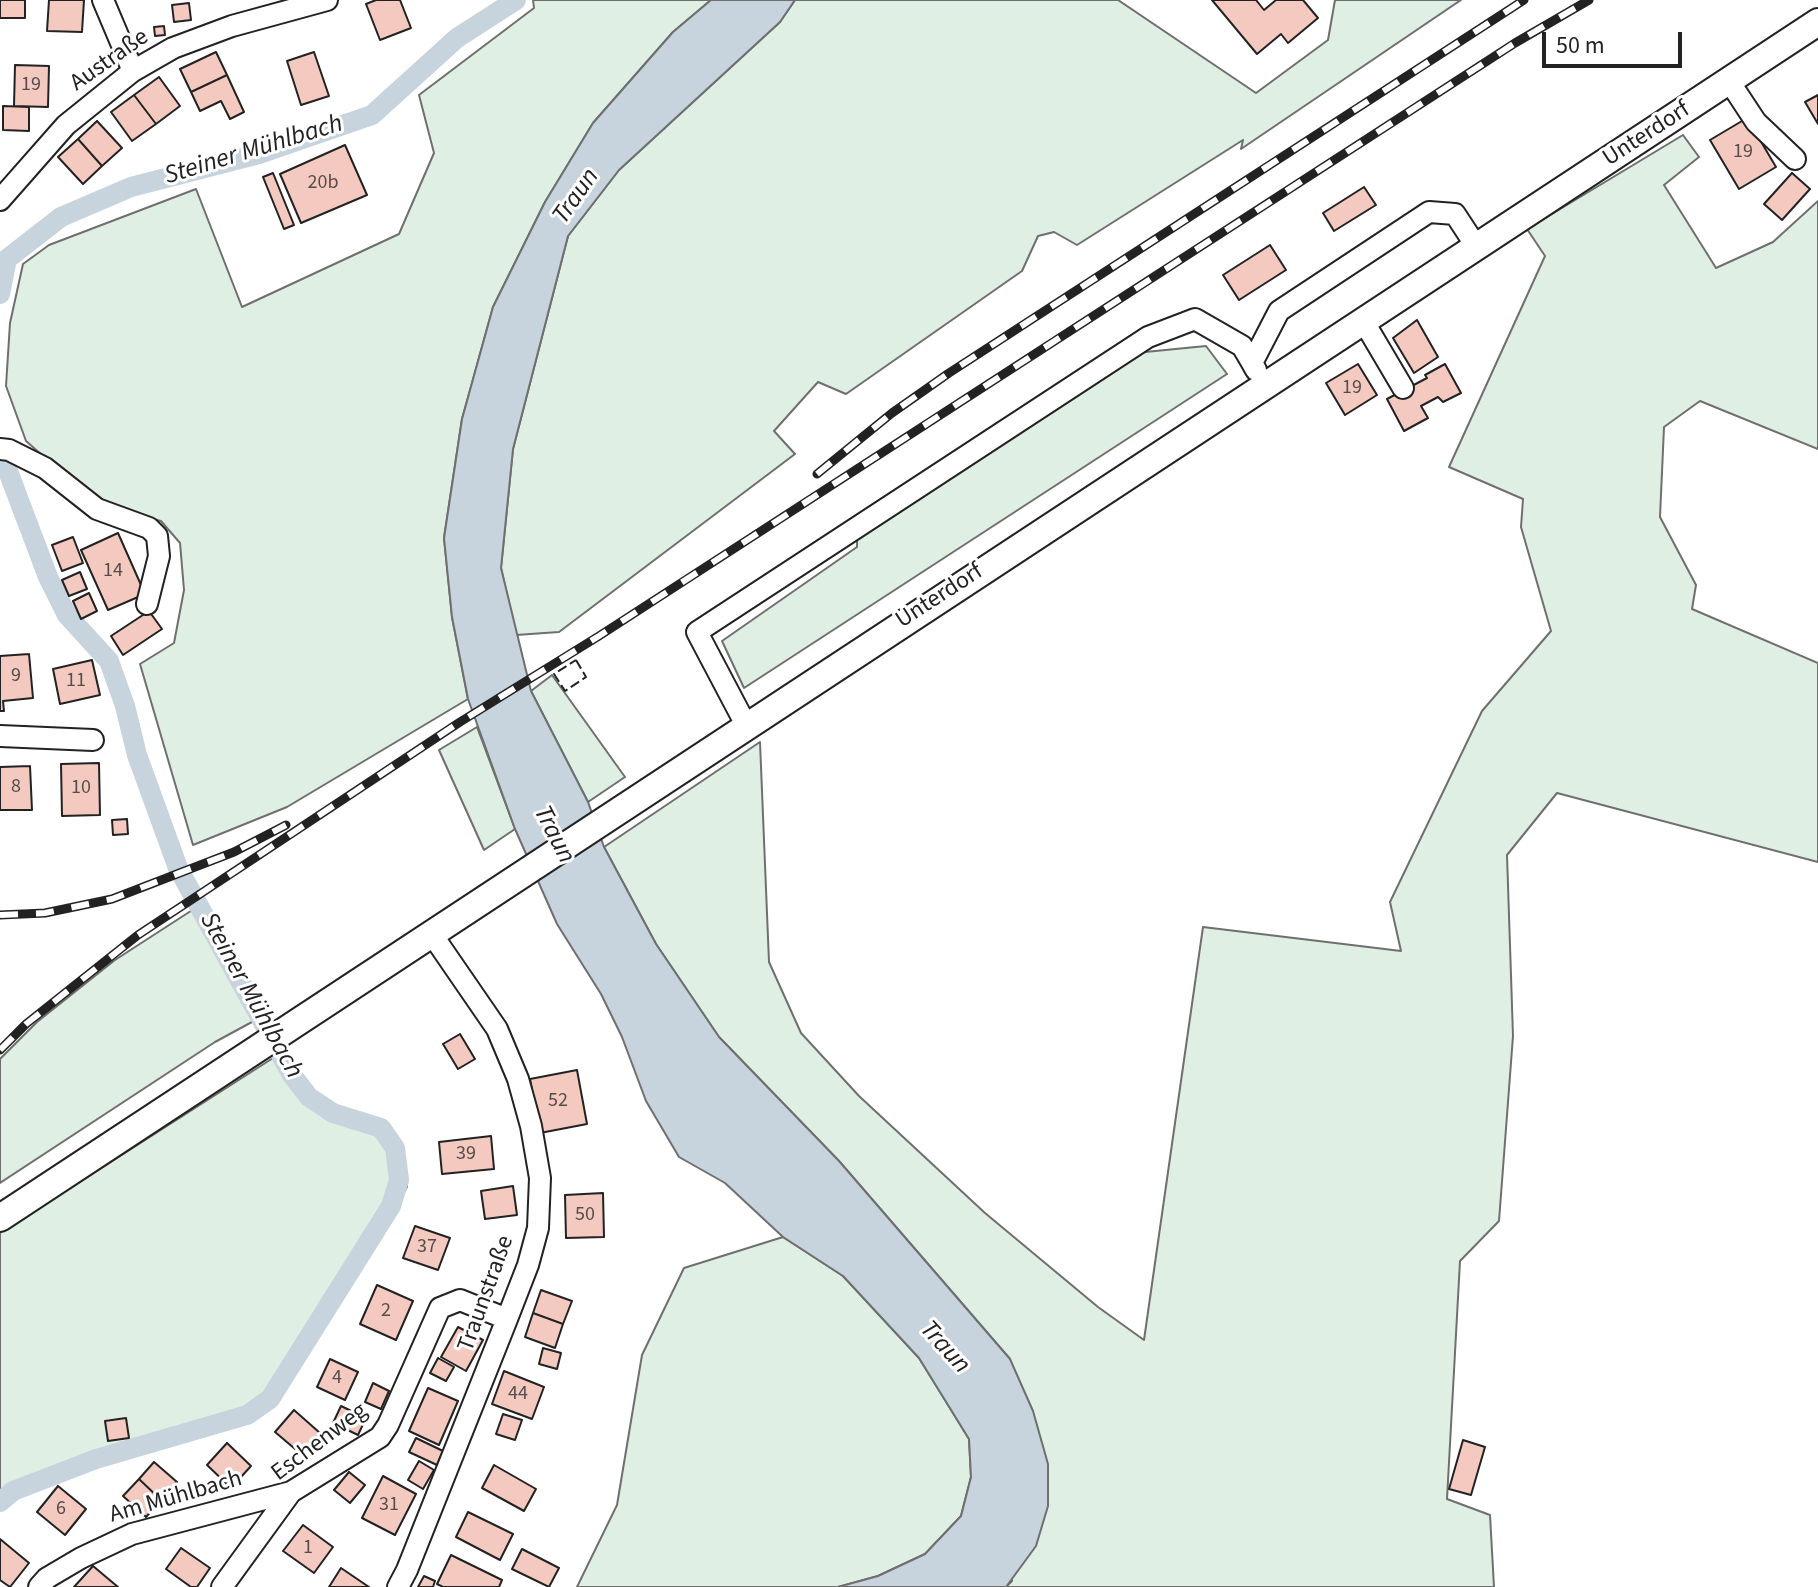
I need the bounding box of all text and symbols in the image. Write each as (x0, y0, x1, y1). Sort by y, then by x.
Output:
scale bar (1546, 16, 1686, 66)
street label: Austraße (65, 24, 155, 98)
text: 50 m (1556, 28, 1605, 63)
house number: 19 (21, 74, 41, 98)
street label: Unterdorf (1598, 96, 1696, 174)
water label: Steiner Mühlbach (161, 109, 347, 193)
house number: 19 (1733, 141, 1753, 165)
water label: Traun (547, 163, 607, 231)
house number: 20b (308, 172, 338, 196)
house number: 19 (1342, 377, 1362, 401)
street label: Unterdorf (891, 558, 989, 636)
house number: 14 (103, 560, 123, 584)
house number: 9 (11, 665, 21, 689)
house number: 11 (66, 670, 86, 694)
house number: 8 (11, 776, 21, 800)
house number: 10 (71, 777, 91, 801)
water label: Traun (525, 801, 581, 869)
water label: Steiner Mühlbach (192, 908, 308, 1084)
house number: 52 (548, 1090, 568, 1114)
house number: 39 (456, 1143, 476, 1167)
house number: 50 (575, 1204, 595, 1228)
street label: Traunstraße (453, 1232, 521, 1356)
house number: 37 (417, 1236, 437, 1260)
house number: 2 (381, 1300, 391, 1324)
water label: Traun (912, 1315, 976, 1381)
house number: 4 (332, 1367, 342, 1391)
house number: 44 (508, 1383, 528, 1407)
street label: Eschenweg (266, 1398, 374, 1488)
street label: Am Mühlbach (106, 1465, 246, 1531)
house number: 31 (379, 1494, 399, 1518)
house number: 6 (56, 1498, 66, 1522)
house number: 1 (303, 1537, 313, 1561)

